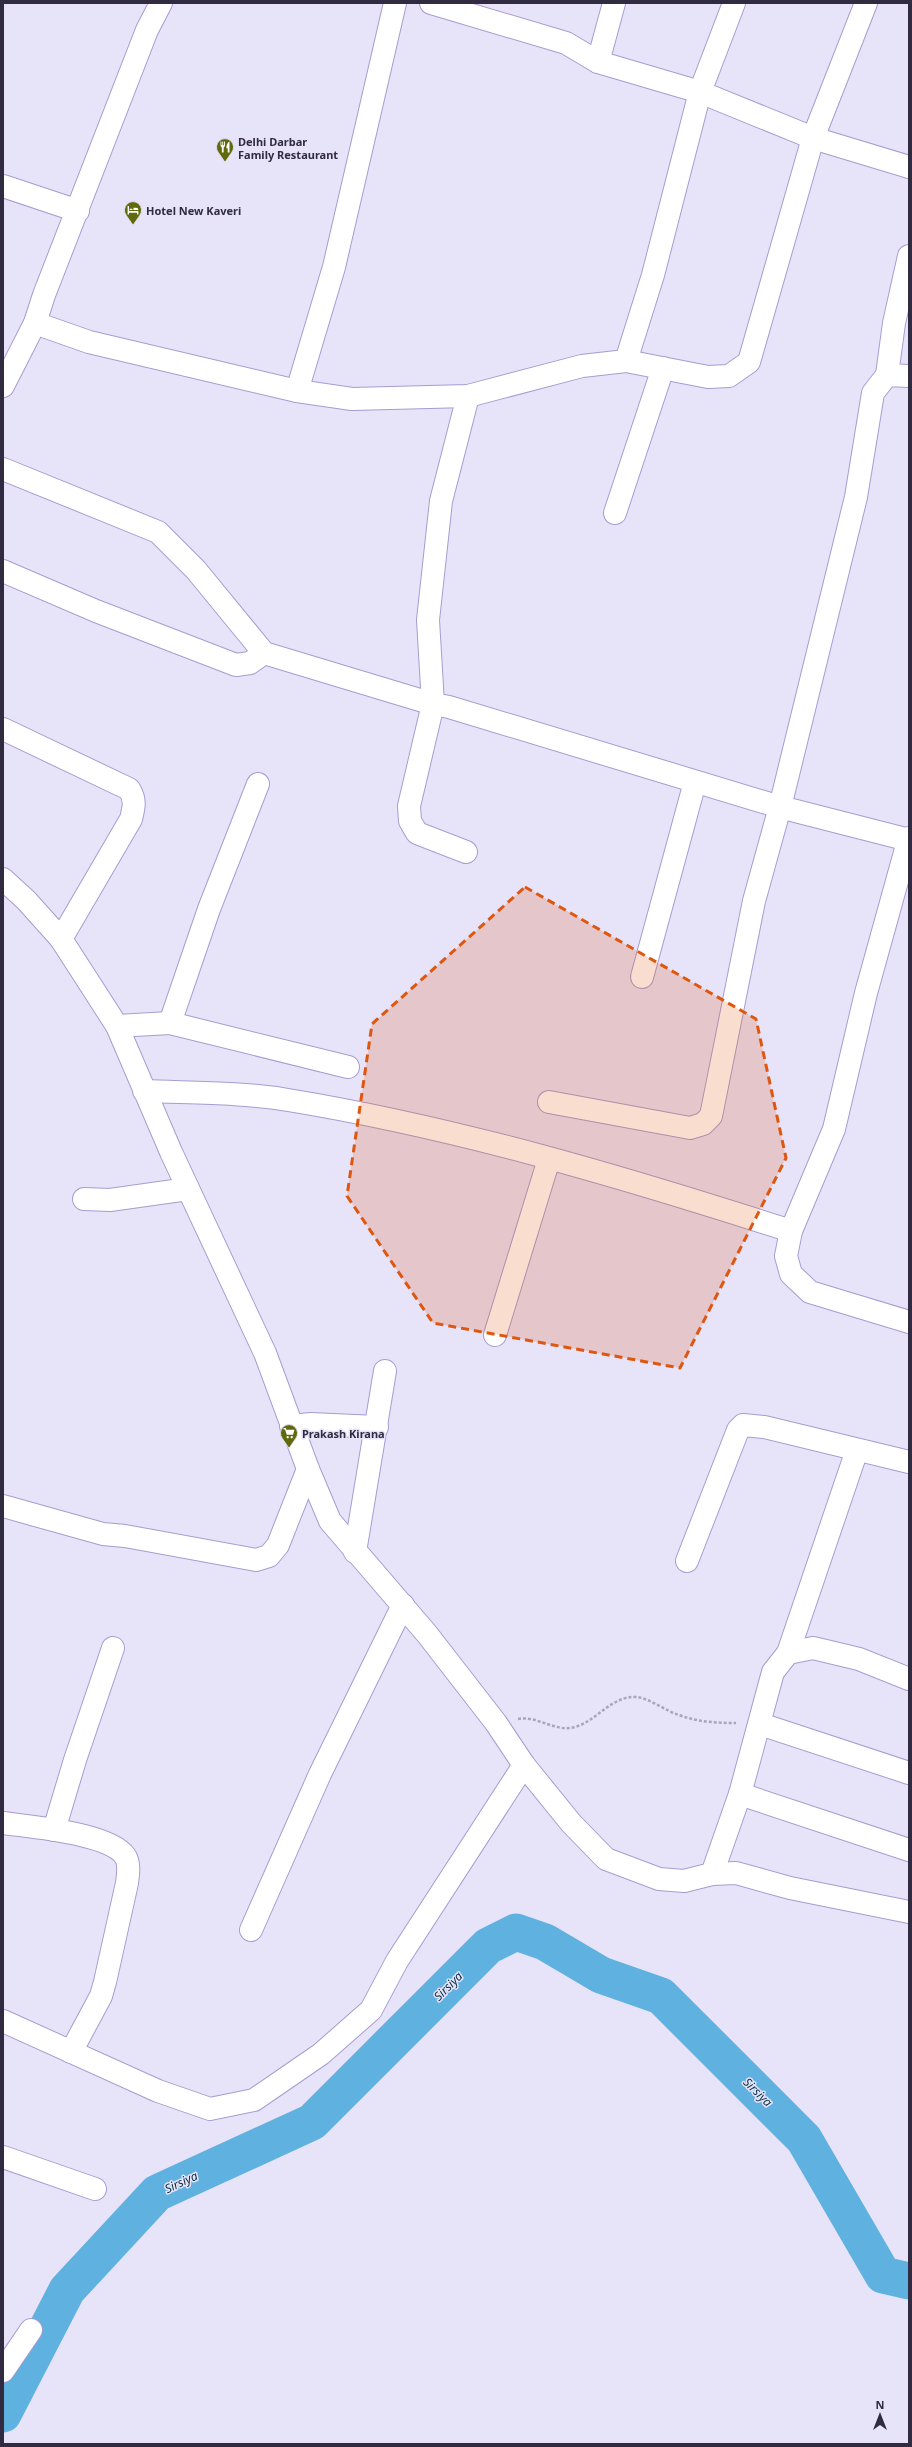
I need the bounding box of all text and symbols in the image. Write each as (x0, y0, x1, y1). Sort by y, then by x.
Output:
place label: Delhi Darbar Family Restaurant (238, 134, 338, 162)
restaurant icon: Delhi Darbar Family Restaurant (215, 137, 235, 162)
hotel icon: Hotel New Kaveri (123, 200, 143, 225)
place label: Hotel New Kaveri (146, 203, 241, 218)
supermarket icon: Prakash Kirana (279, 1423, 299, 1448)
place label: Prakash Kirana (302, 1426, 385, 1441)
water label: Sirsiya (430, 1968, 466, 2004)
water label: Sirsiya (740, 2074, 776, 2110)
water label: Sirsiya (162, 2167, 200, 2197)
north arrow (860, 2395, 900, 2435)
text: N (876, 2397, 884, 2412)

